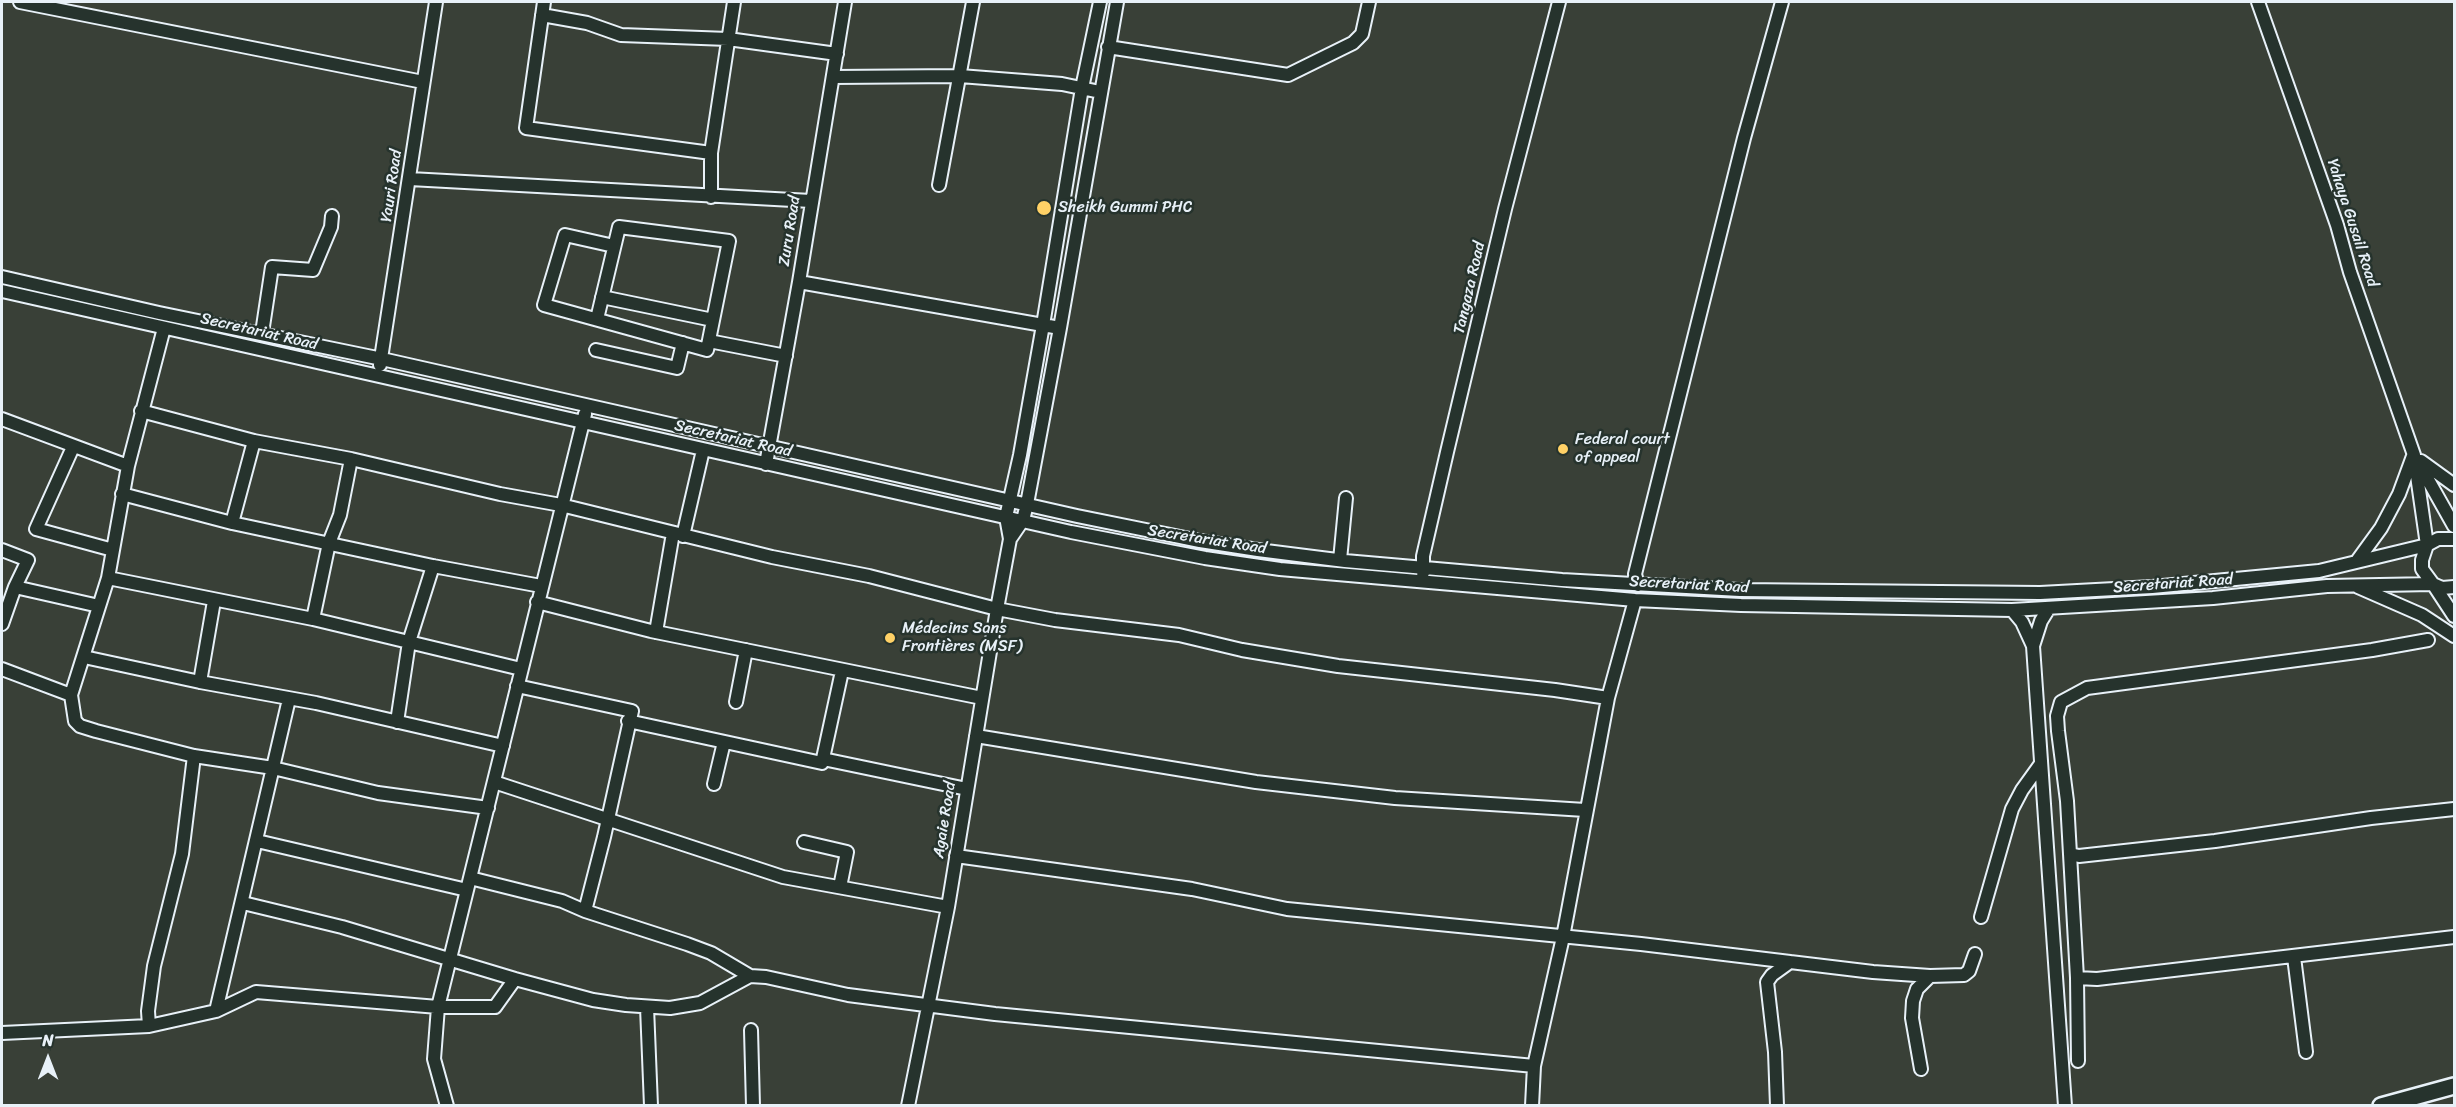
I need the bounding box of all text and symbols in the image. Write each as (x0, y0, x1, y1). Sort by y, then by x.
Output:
street label: Yauri Road (377, 148, 407, 224)
street label: Yahaya Gusail Road (2322, 157, 2382, 289)
street label: Zuru Road (775, 194, 805, 268)
place label: Sheikh Gummi PHC (1058, 198, 1192, 218)
marker: Sheikh Gummi PHC (1035, 199, 1053, 217)
street label: Tangaza Road (1450, 240, 1490, 336)
street label: Secretariat Road (198, 309, 320, 355)
street label: Secretariat Road (672, 416, 794, 462)
place label: Federal court of appeal (1575, 430, 1670, 468)
marker: Federal court of appeal (1556, 442, 1570, 456)
street label: Secretariat Road (1146, 521, 1268, 559)
street label: Secretariat Road (2112, 570, 2234, 598)
street label: Secretariat Road (1629, 572, 1749, 598)
place label: Médecins Sans Frontières (MSF) (902, 619, 1022, 657)
marker: Médecins Sans Frontières (MSF) (883, 631, 897, 645)
street label: Agaie Road (929, 780, 961, 860)
text: N (42, 1026, 54, 1055)
north arrow (18, 1029, 78, 1089)

